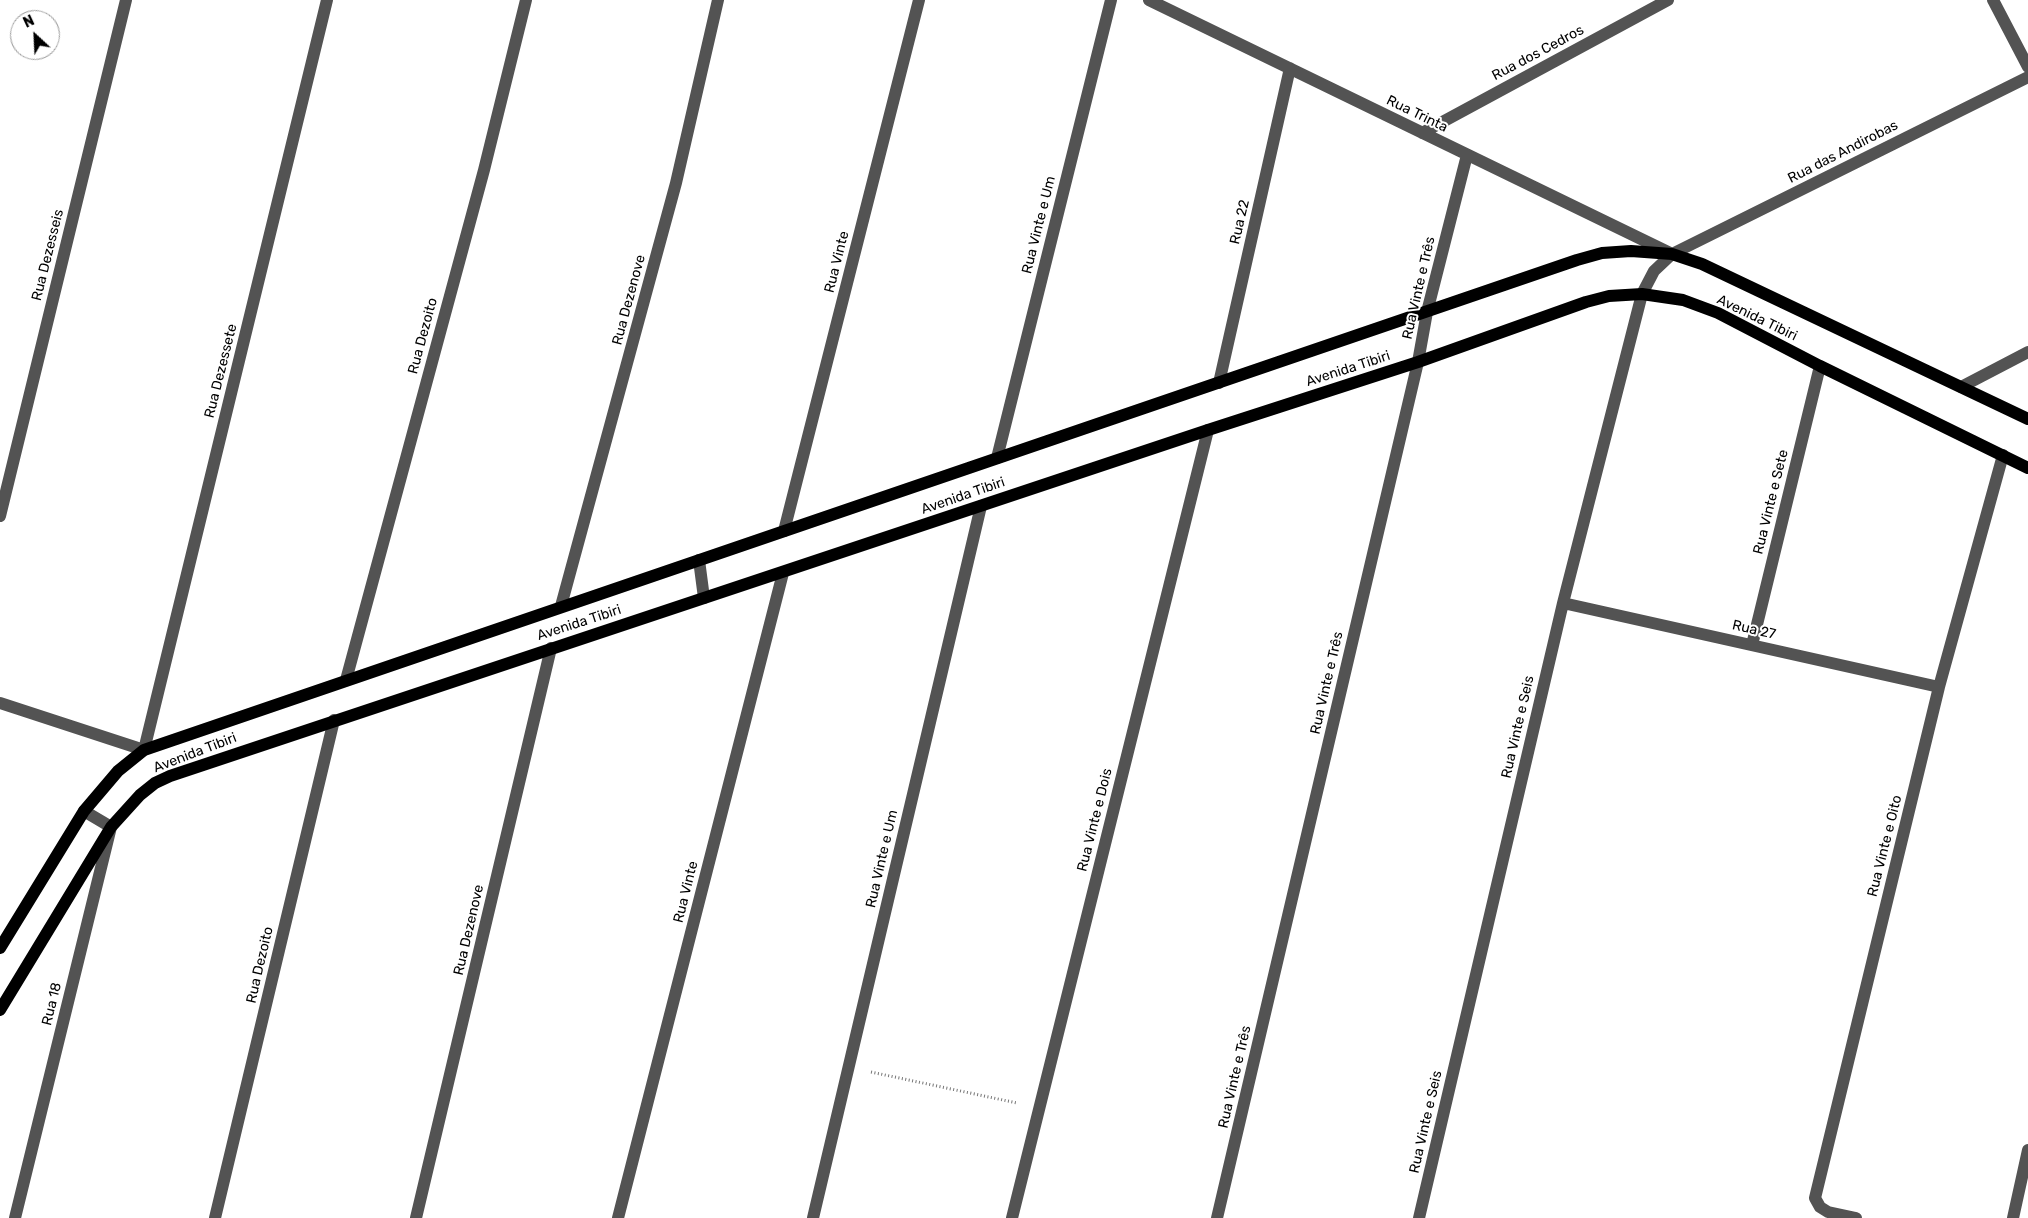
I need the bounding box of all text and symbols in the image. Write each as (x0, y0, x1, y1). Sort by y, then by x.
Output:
north arrow (10, 10, 60, 60)
text: N (21, 12, 37, 32)
street label: Rua dos Cedros (1489, 22, 1587, 84)
street label: Rua Trinta (1384, 92, 1450, 136)
street label: Rua das Andirobas (1785, 117, 1901, 187)
street label: Rua Vinte e Um (1019, 174, 1059, 276)
street label: Rua 22 (1227, 198, 1253, 246)
street label: Rua Dezesseis (29, 207, 67, 303)
street label: Rua Vinte (821, 229, 853, 295)
street label: Rua Vinte e Três (1399, 235, 1439, 341)
street label: Rua Dezenove (609, 253, 649, 347)
street label: Avenida Tibiri (1714, 291, 1800, 345)
street label: Rua Dezoito (405, 296, 441, 376)
street label: Rua Dezessete (201, 322, 241, 420)
street label: Avenida Tibiri (1304, 347, 1392, 391)
street label: Rua Vinte e Sete (1750, 448, 1792, 556)
street label: Avenida Tibiri (919, 474, 1007, 518)
street label: Avenida Tibiri (535, 601, 623, 645)
street label: Rua 27 (1731, 617, 1777, 643)
street label: Rua Vinte e Três (1307, 630, 1347, 736)
street label: Rua Vinte e Seis (1498, 674, 1538, 780)
street label: Avenida Tibiri (151, 729, 239, 777)
street label: Rua Vinte e Dois (1074, 767, 1116, 873)
street label: Rua Vinte e Oito (1864, 793, 1906, 899)
street label: Rua Vinte e Um (863, 808, 901, 910)
street label: Rua Vinte (670, 859, 702, 925)
street label: Rua Dezenove (450, 883, 488, 977)
street label: Rua Dezoito (243, 925, 277, 1005)
street label: Rua 18 (39, 981, 65, 1027)
street label: Rua Vinte e Três (1215, 1024, 1255, 1130)
street label: Rua Vinte e Seis (1406, 1069, 1446, 1175)

